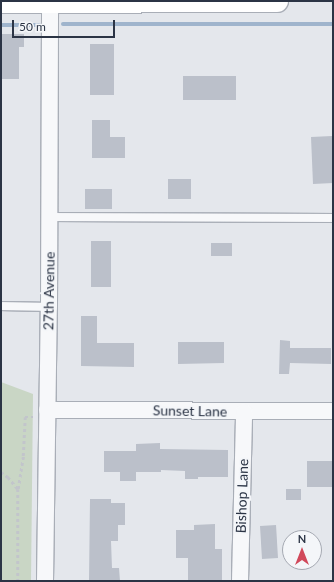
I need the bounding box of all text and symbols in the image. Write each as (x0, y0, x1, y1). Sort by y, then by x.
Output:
scale bar (14, 12, 117, 38)
text: 50 m (19, 19, 46, 34)
street label: 27th Avenue (40, 251, 58, 331)
street label: Sunset Lane (153, 402, 227, 420)
street label: Bishop Lane (232, 458, 252, 534)
north arrow (282, 530, 322, 570)
text: N (298, 532, 306, 545)

